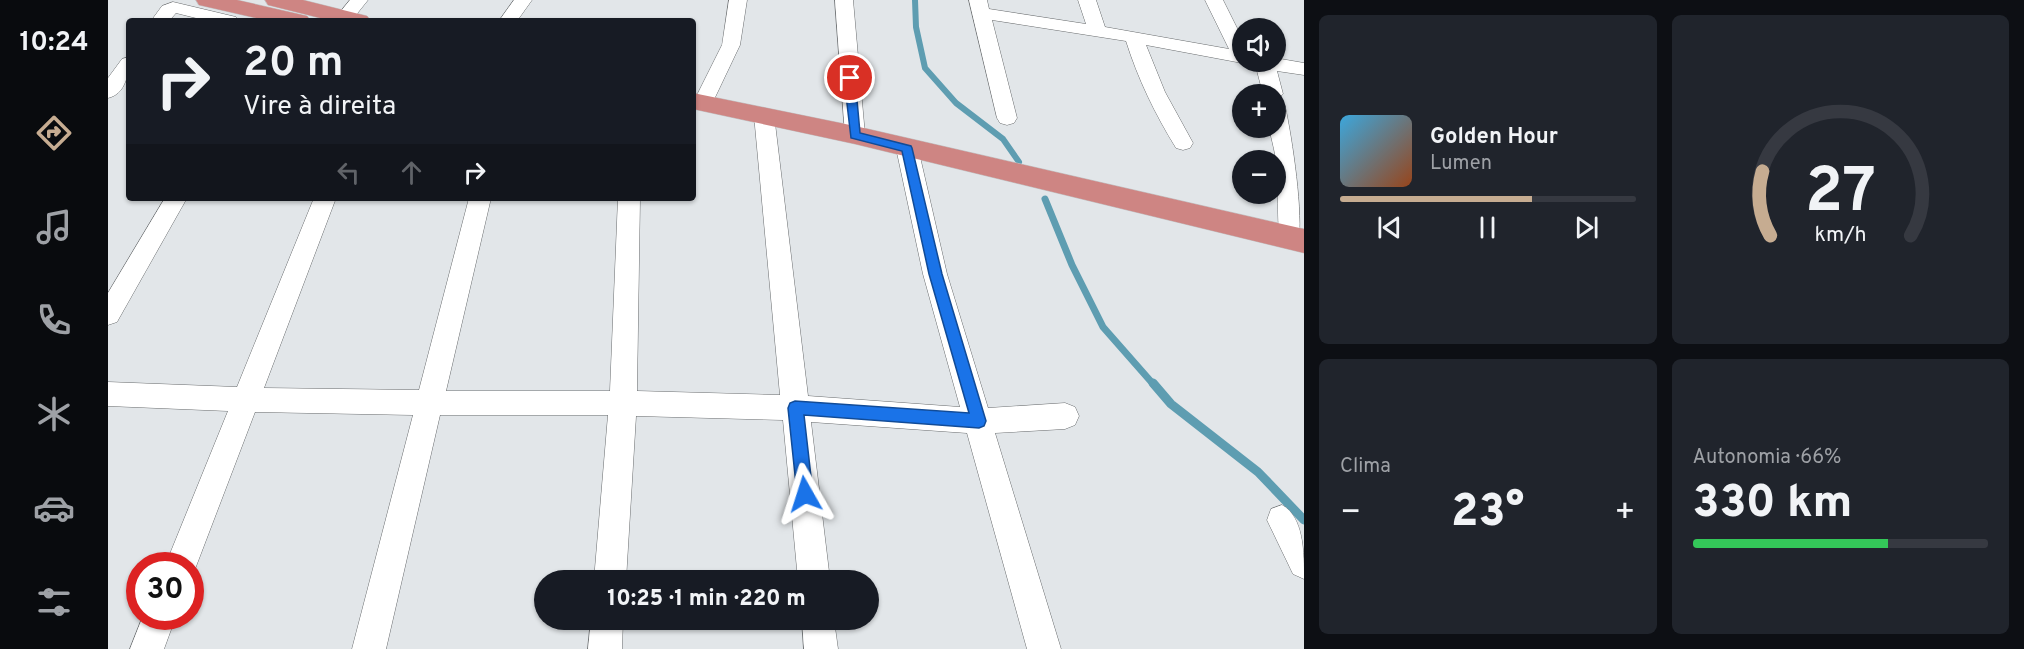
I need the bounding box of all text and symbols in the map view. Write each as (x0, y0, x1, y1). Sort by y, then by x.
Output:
map controls (1232, 18, 1286, 204)
button: sound (1232, 18, 1286, 72)
text: 10:24 (20, 26, 89, 60)
text: 20 m (243, 38, 344, 91)
icon: right (144, 42, 222, 120)
pin (824, 52, 875, 103)
icon: arrive (833, 61, 866, 94)
button: + (1232, 84, 1286, 138)
text: Vire à direita (243, 90, 396, 124)
icon: directions (33, 112, 75, 154)
text: Golden Hour (1430, 124, 1558, 151)
button: − (1232, 150, 1286, 204)
text: Lumen (1430, 151, 1492, 177)
icon: left (332, 156, 365, 189)
icon: ahead (395, 156, 428, 189)
icon: right (458, 156, 491, 189)
text: 27 (1805, 156, 1876, 235)
icon: music (33, 206, 75, 248)
icon: previous (1373, 211, 1406, 244)
icon: pause (1471, 211, 1504, 244)
icon: next (1570, 211, 1603, 244)
text: km/h (1814, 223, 1866, 250)
icon: phone (33, 299, 75, 341)
icon: climate (33, 393, 75, 435)
text: Autonomia · 66% (1693, 445, 1842, 471)
text: Clima (1340, 454, 1391, 480)
position arrow (773, 462, 837, 526)
text: 330 km (1693, 476, 1852, 533)
text: 23° (1451, 485, 1524, 542)
icon: car (33, 487, 75, 529)
text: − (1340, 493, 1361, 535)
text: + (1614, 493, 1635, 535)
speed limit sign: 30 (126, 552, 204, 630)
icon: filters (33, 581, 75, 623)
text: 10:25 · 1 min · 220 m (607, 586, 806, 613)

